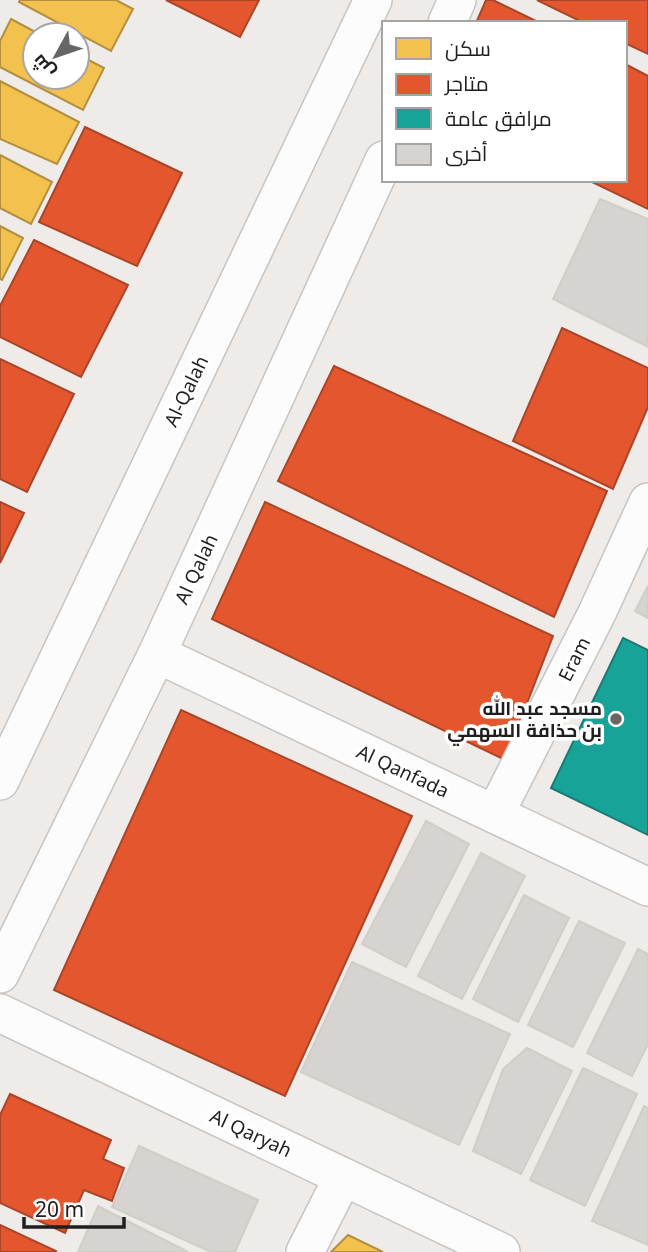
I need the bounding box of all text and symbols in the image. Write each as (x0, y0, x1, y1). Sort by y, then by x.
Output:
north arrow (21, 21, 91, 91)
legend (382, 21, 627, 182)
text: سكن (445, 34, 491, 62)
text: ش (25, 49, 61, 85)
text: متاجر (444, 69, 489, 97)
text: مرافق عامة (445, 104, 552, 132)
text: أخرى (445, 139, 487, 167)
street label: Al-Qalah (158, 351, 214, 431)
street label: Al Qalah (168, 530, 224, 608)
street label: Eram (552, 632, 596, 686)
place label: مسجد عبد الله بن حذافة السهمي (447, 695, 602, 746)
marker: مسجد عبد الله بن حذافة السهمي (608, 711, 624, 727)
street label: Al Qanfada (353, 738, 453, 804)
street label: Al Qaryah (206, 1103, 296, 1163)
scale bar (24, 1186, 124, 1230)
text: 20 m (35, 1195, 84, 1223)

